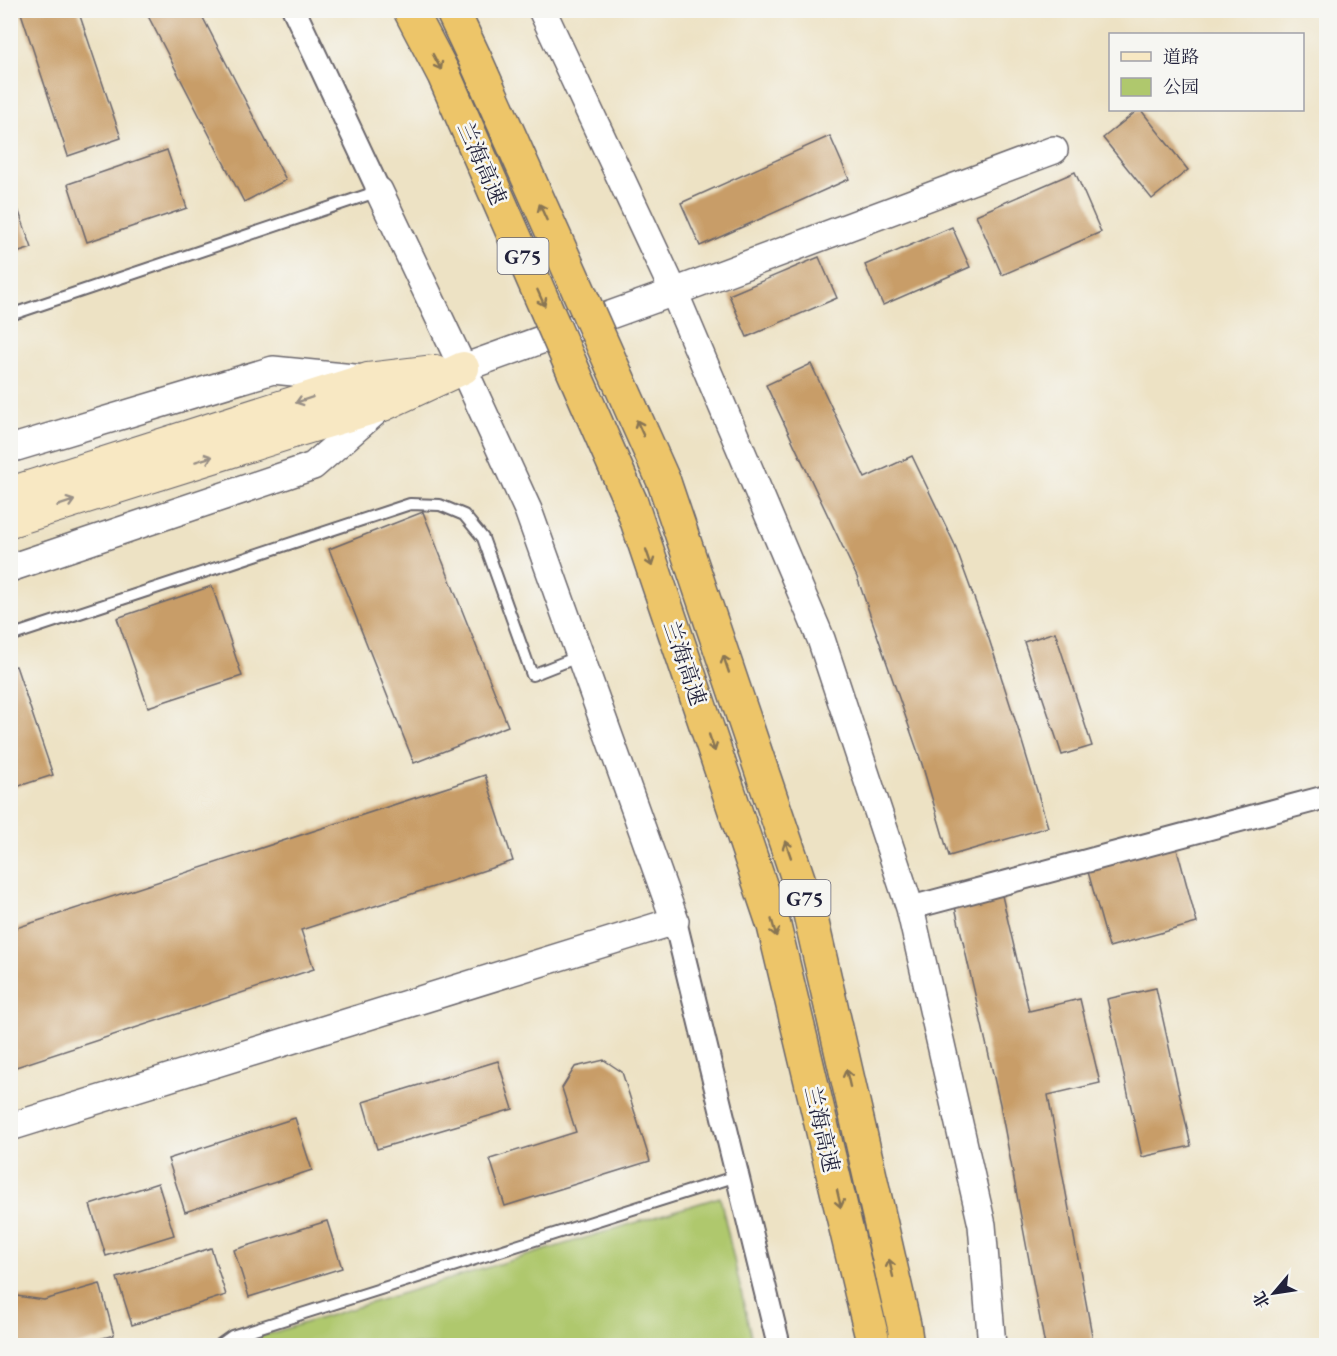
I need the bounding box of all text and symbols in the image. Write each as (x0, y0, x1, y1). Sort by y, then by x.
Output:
legend (1109, 33, 1304, 111)
text: 道路 (1163, 45, 1199, 68)
one-way arrow (432, 53, 444, 71)
text: 公园 (1163, 75, 1199, 98)
street label: 兰海高速 (451, 117, 513, 209)
one-way arrow (537, 203, 549, 221)
road number: G75 (498, 238, 548, 274)
one-way arrow (536, 289, 548, 307)
one-way arrow (295, 395, 314, 406)
one-way arrow (634, 420, 645, 438)
one-way arrow (194, 453, 213, 464)
one-way arrow (56, 497, 75, 508)
one-way arrow (645, 549, 656, 567)
street label: 兰海高速 (657, 617, 713, 709)
one-way arrow (719, 655, 730, 674)
one-way arrow (707, 733, 718, 752)
one-way arrow (782, 840, 793, 859)
road number: G75 (780, 880, 830, 916)
one-way arrow (769, 918, 780, 937)
one-way arrow (841, 1069, 853, 1088)
street label: 兰海高速 (798, 1083, 846, 1175)
one-way arrow (834, 1189, 846, 1208)
one-way arrow (885, 1259, 896, 1279)
north arrow (1244, 1263, 1304, 1323)
text: 北 (1248, 1288, 1274, 1312)

